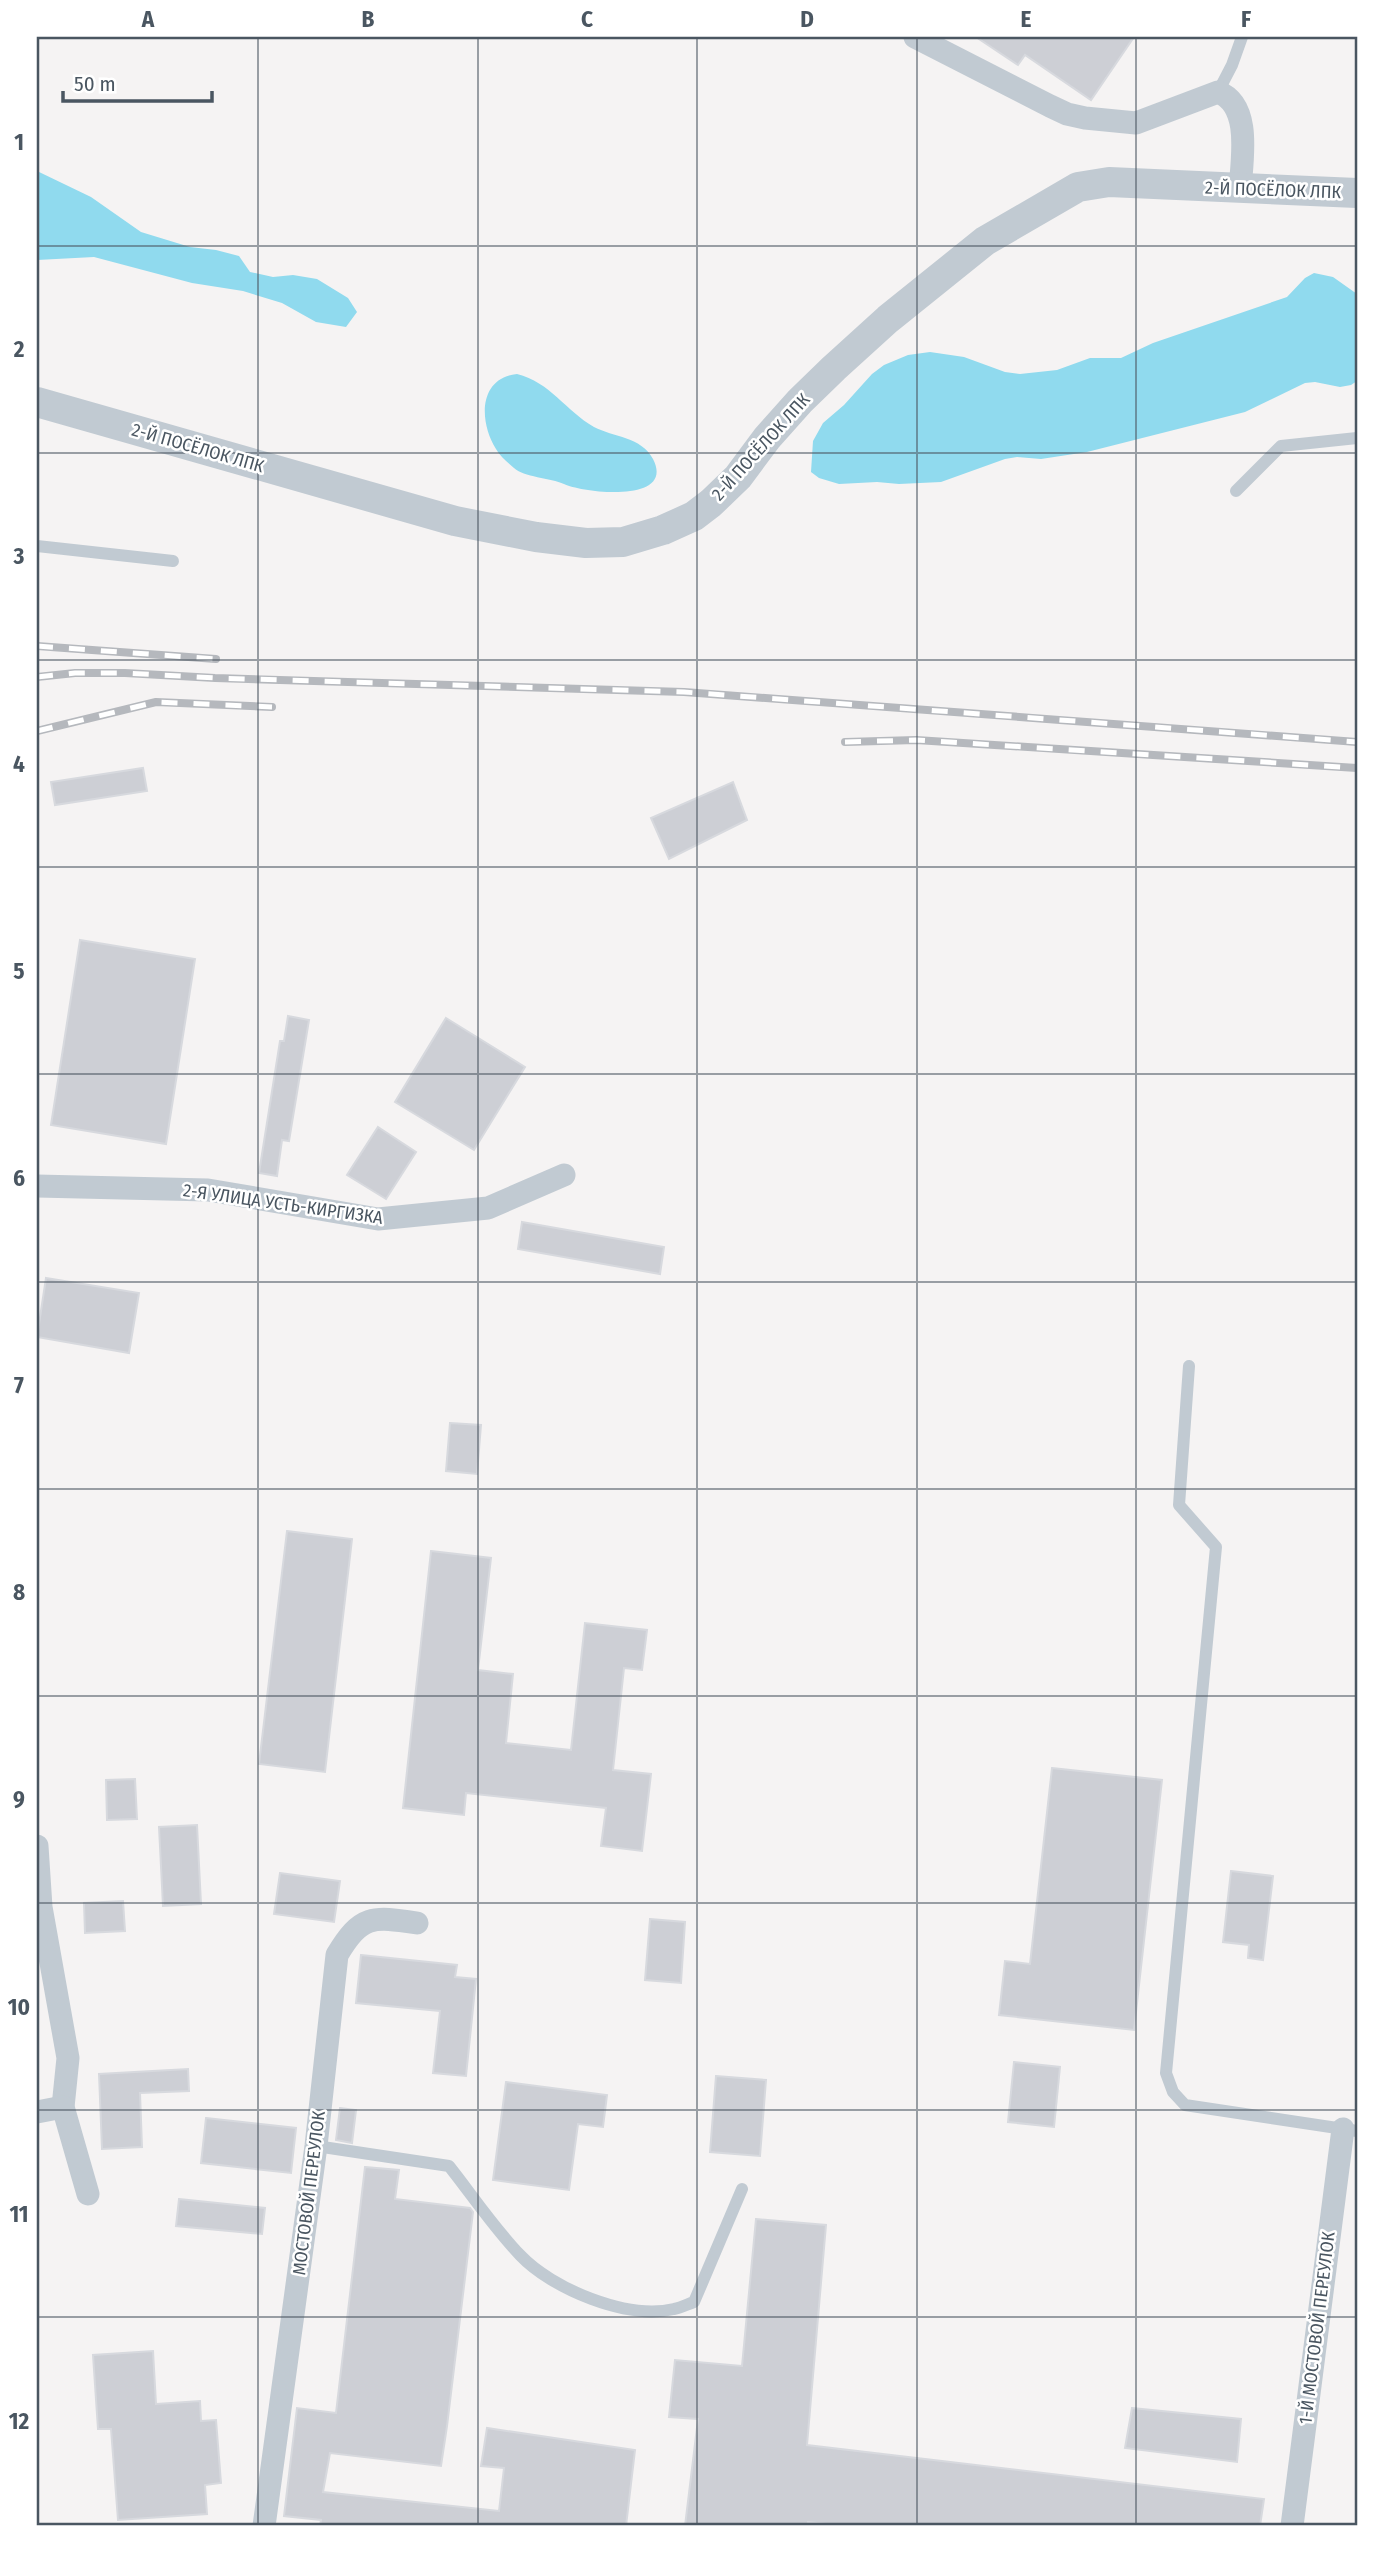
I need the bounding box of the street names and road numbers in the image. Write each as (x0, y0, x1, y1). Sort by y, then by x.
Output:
street label: 2-Й ПОСЁЛОК ЛПК (1205, 177, 1342, 203)
street label: 2-Й ПОСЁЛОК ЛПК (707, 389, 815, 505)
street label: 2-Й ПОСЁЛОК ЛПК (129, 419, 267, 477)
street label: 2-Я УЛИЦА УСТЬ-КИРГИЗКА (182, 1179, 385, 1229)
street label: МОСТОВОЙ ПЕРЕУЛОК (288, 2109, 330, 2276)
street label: 1-Й МОСТОВОЙ ПЕРЕУЛОК (1294, 2230, 1340, 2426)

